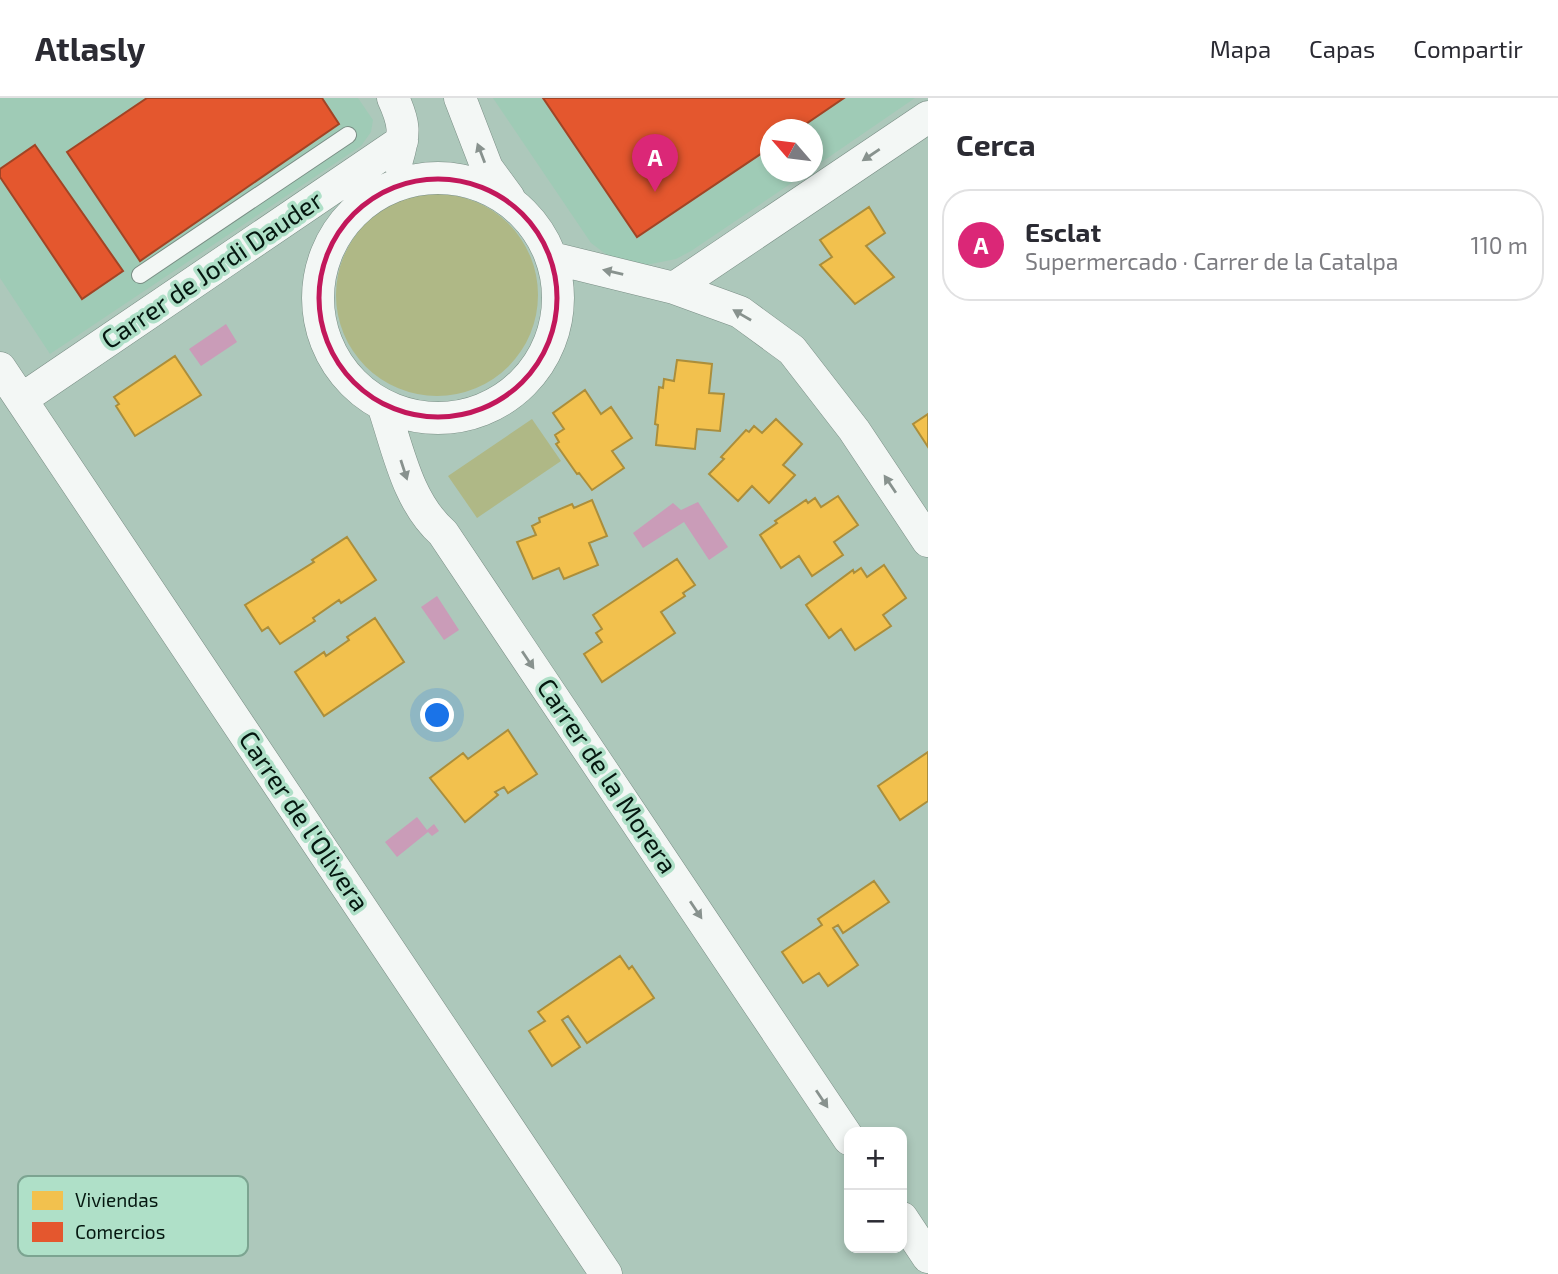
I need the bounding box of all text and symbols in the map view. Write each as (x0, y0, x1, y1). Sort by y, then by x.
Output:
text: Atlasly (35, 28, 145, 68)
text: Mapa (1210, 34, 1271, 63)
text: Capas (1309, 34, 1375, 63)
text: Compartir (1413, 34, 1523, 63)
north arrow (760, 119, 823, 182)
text: Cerca (956, 126, 1036, 162)
pin: A (632, 134, 678, 192)
one-way arrow (475, 142, 486, 163)
one-way arrow (862, 148, 881, 161)
street label: Carrer de Jordi Dauder (95, 183, 328, 354)
text: Esclat (1025, 216, 1101, 247)
text: A (973, 231, 989, 259)
text: 110 m (1471, 231, 1528, 259)
text: Supermercado · Carrer de la Catalpa (1025, 247, 1398, 275)
one-way arrow (602, 266, 624, 277)
one-way arrow (732, 309, 751, 321)
one-way arrow (400, 460, 410, 481)
one-way arrow (883, 475, 897, 493)
one-way arrow (522, 650, 535, 669)
street label: Carrer de la Morera (532, 672, 685, 878)
your location (420, 698, 454, 732)
street label: Carrer de l'Olivera (234, 724, 377, 916)
one-way arrow (689, 900, 702, 919)
one-way arrow (815, 1090, 829, 1108)
map controls (844, 1127, 907, 1253)
button: + (844, 1127, 907, 1190)
legend (18, 1176, 248, 1256)
text: Viviendas (75, 1188, 158, 1211)
button: − (844, 1190, 907, 1253)
text: Comercios (75, 1220, 165, 1243)

